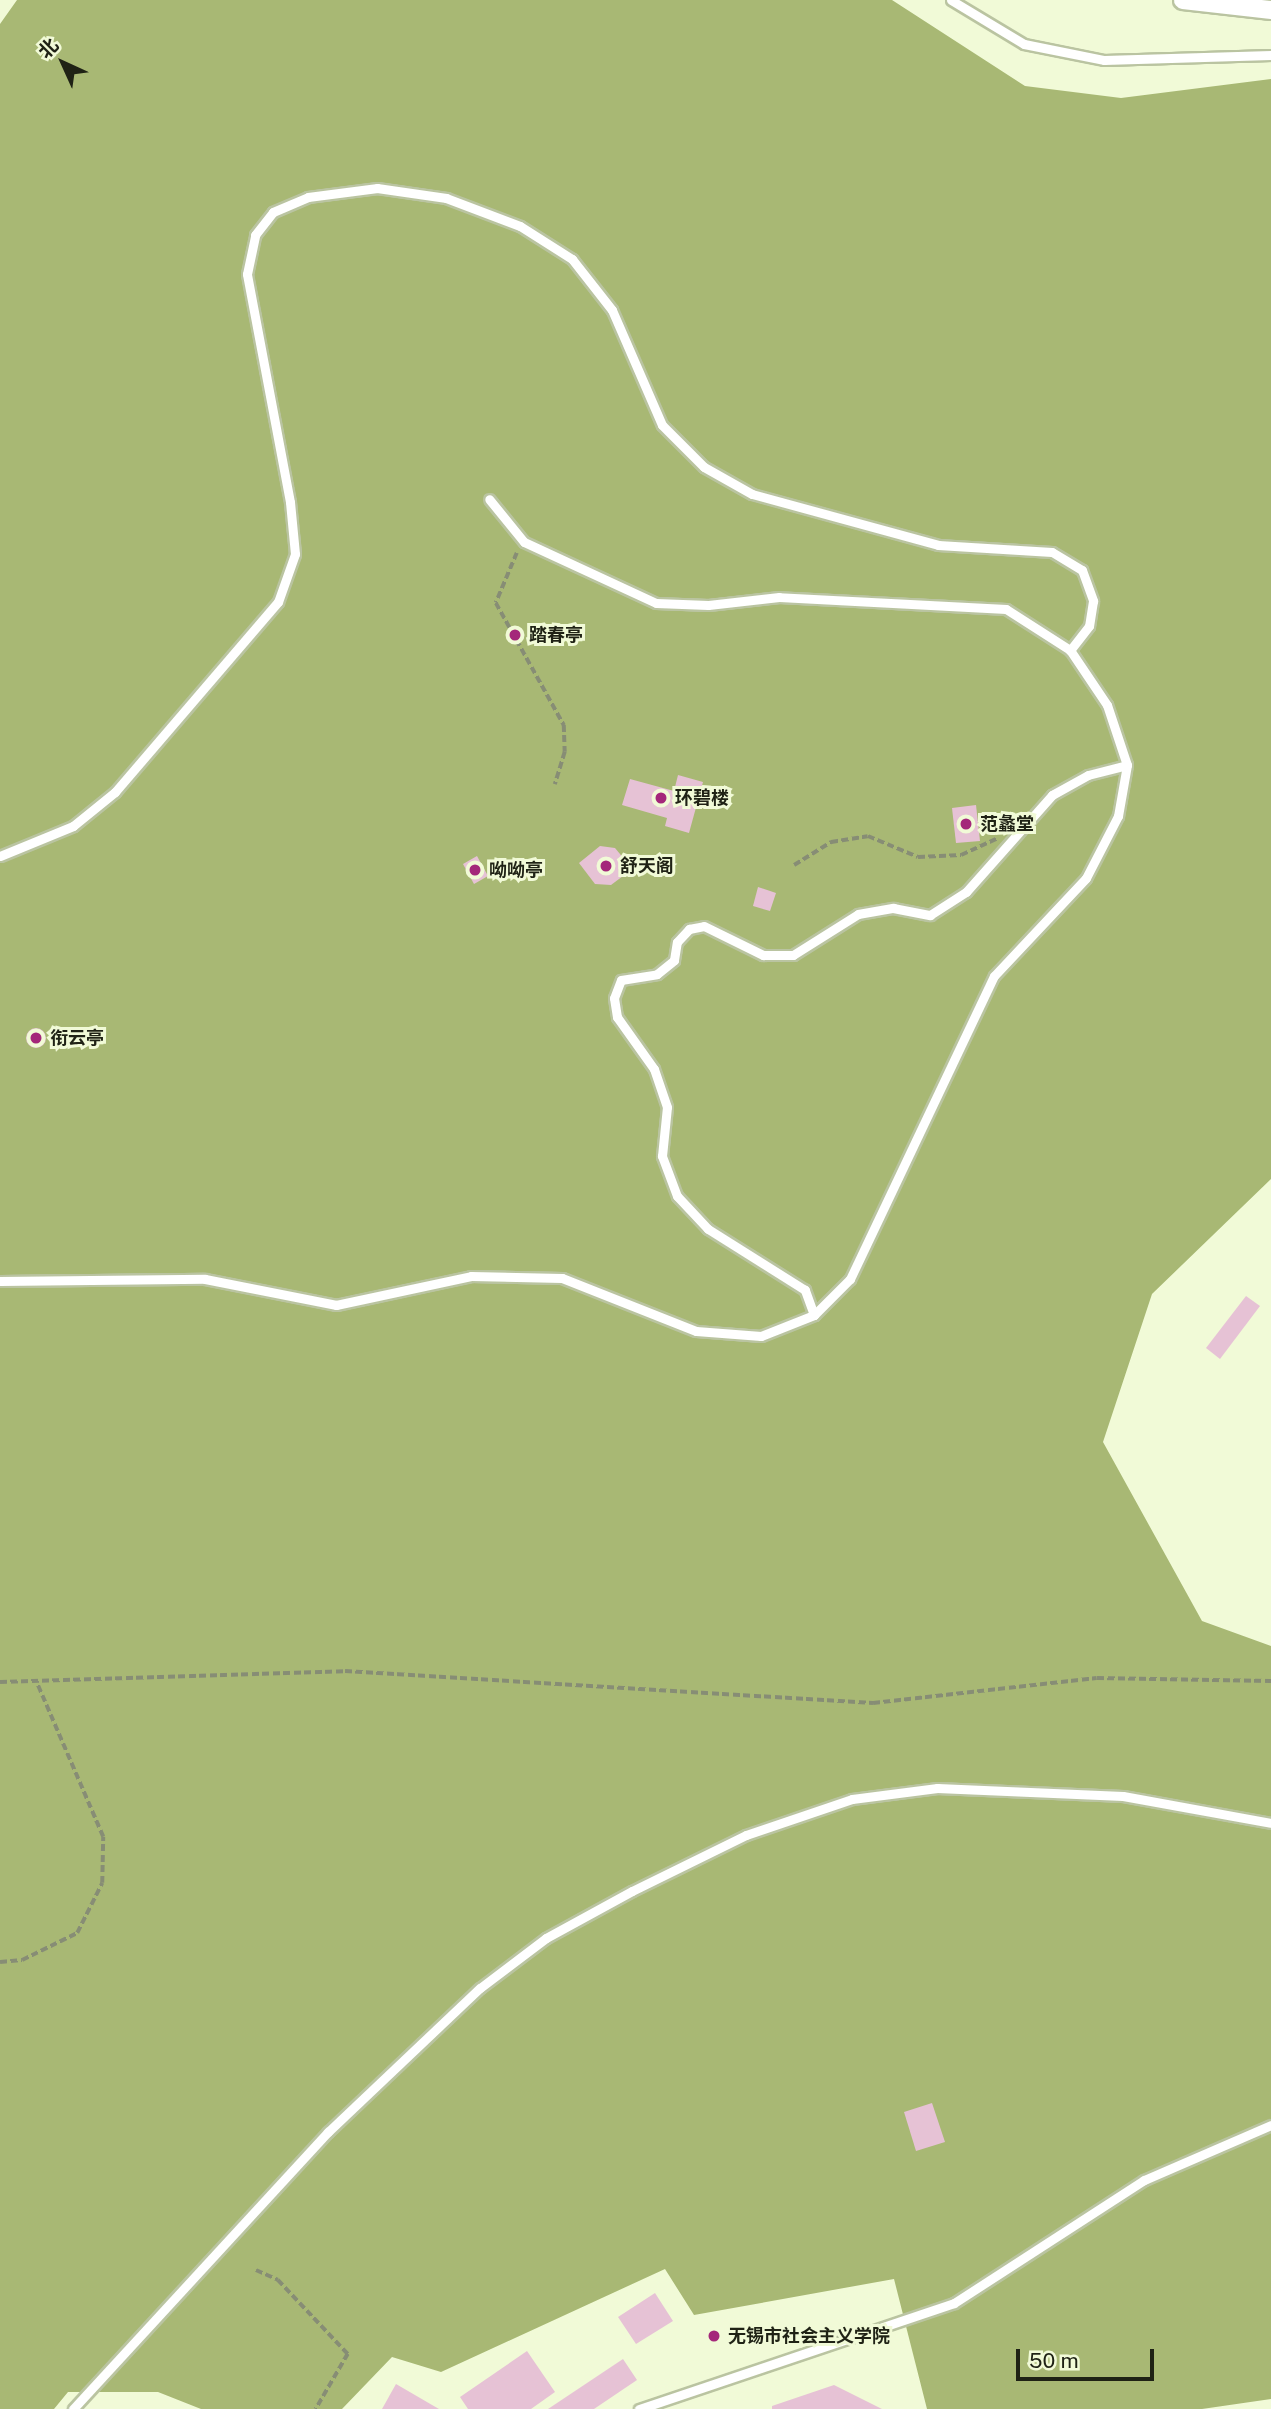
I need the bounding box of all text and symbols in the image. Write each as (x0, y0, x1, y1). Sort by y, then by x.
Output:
north arrow (28, 28, 98, 98)
text: 北 (34, 34, 63, 63)
place label: 踏春亭 (529, 624, 583, 646)
marker: 踏春亭 (507, 627, 523, 643)
place label: 环碧楼 (675, 787, 729, 809)
marker: 环碧楼 (653, 790, 669, 806)
place label: 范蠡堂 (980, 813, 1034, 835)
marker: 范蠡堂 (958, 816, 974, 832)
place label: 舒天阁 (620, 855, 674, 877)
marker: 舒天阁 (598, 858, 614, 874)
place label: 呦呦亭 (489, 859, 543, 881)
marker: 呦呦亭 (467, 862, 483, 878)
place label: 衔云亭 (50, 1027, 104, 1049)
marker: 衔云亭 (28, 1030, 44, 1046)
place label: 无锡市社会主义学院 (728, 2325, 890, 2347)
marker: 无锡市社会主义学院 (706, 2328, 722, 2344)
scale bar (1019, 2336, 1157, 2380)
text: 50 m (1029, 2348, 1079, 2373)

